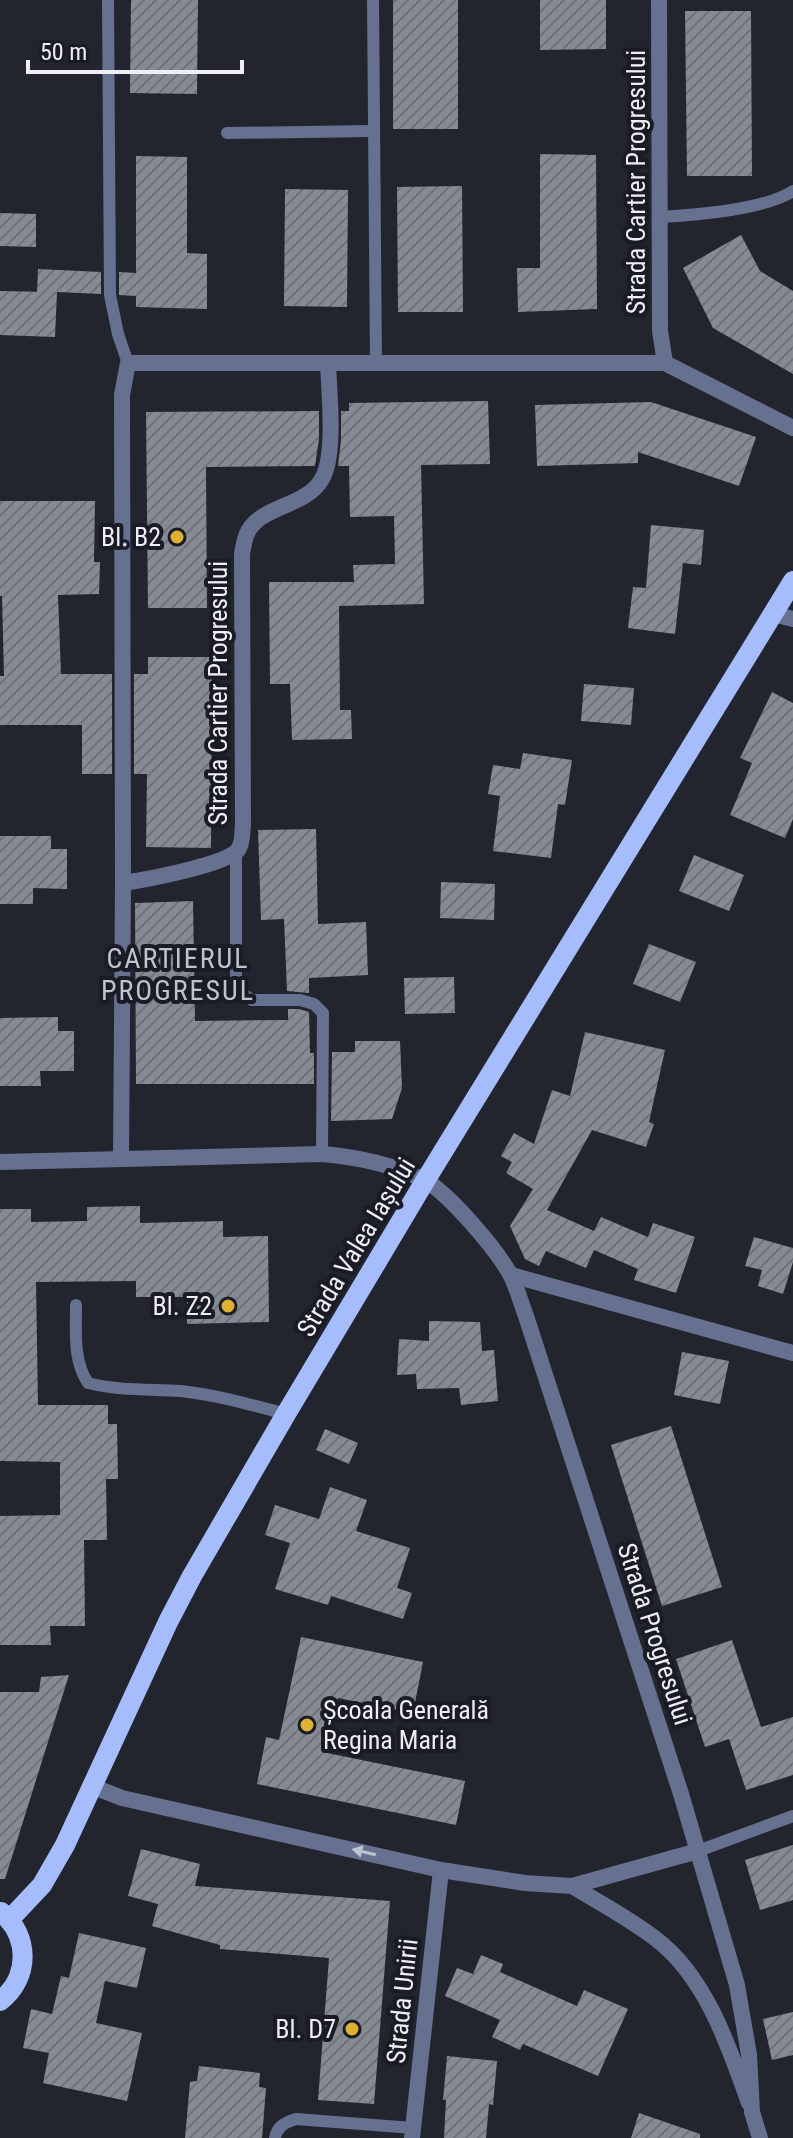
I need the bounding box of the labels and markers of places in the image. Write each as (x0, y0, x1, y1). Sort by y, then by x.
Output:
place label: Bl. B2 (101, 522, 161, 552)
marker: Bl. B2 (168, 528, 186, 546)
place label: Bl. Z2 (153, 1291, 212, 1321)
marker: Bl. Z2 (219, 1297, 237, 1315)
place label: Școala Generală Regina Maria (323, 1695, 489, 1755)
marker: Școala Generală Regina Maria (298, 1716, 316, 1734)
place label: Bl. D7 (275, 2014, 336, 2044)
marker: Bl. D7 (343, 2020, 361, 2038)

